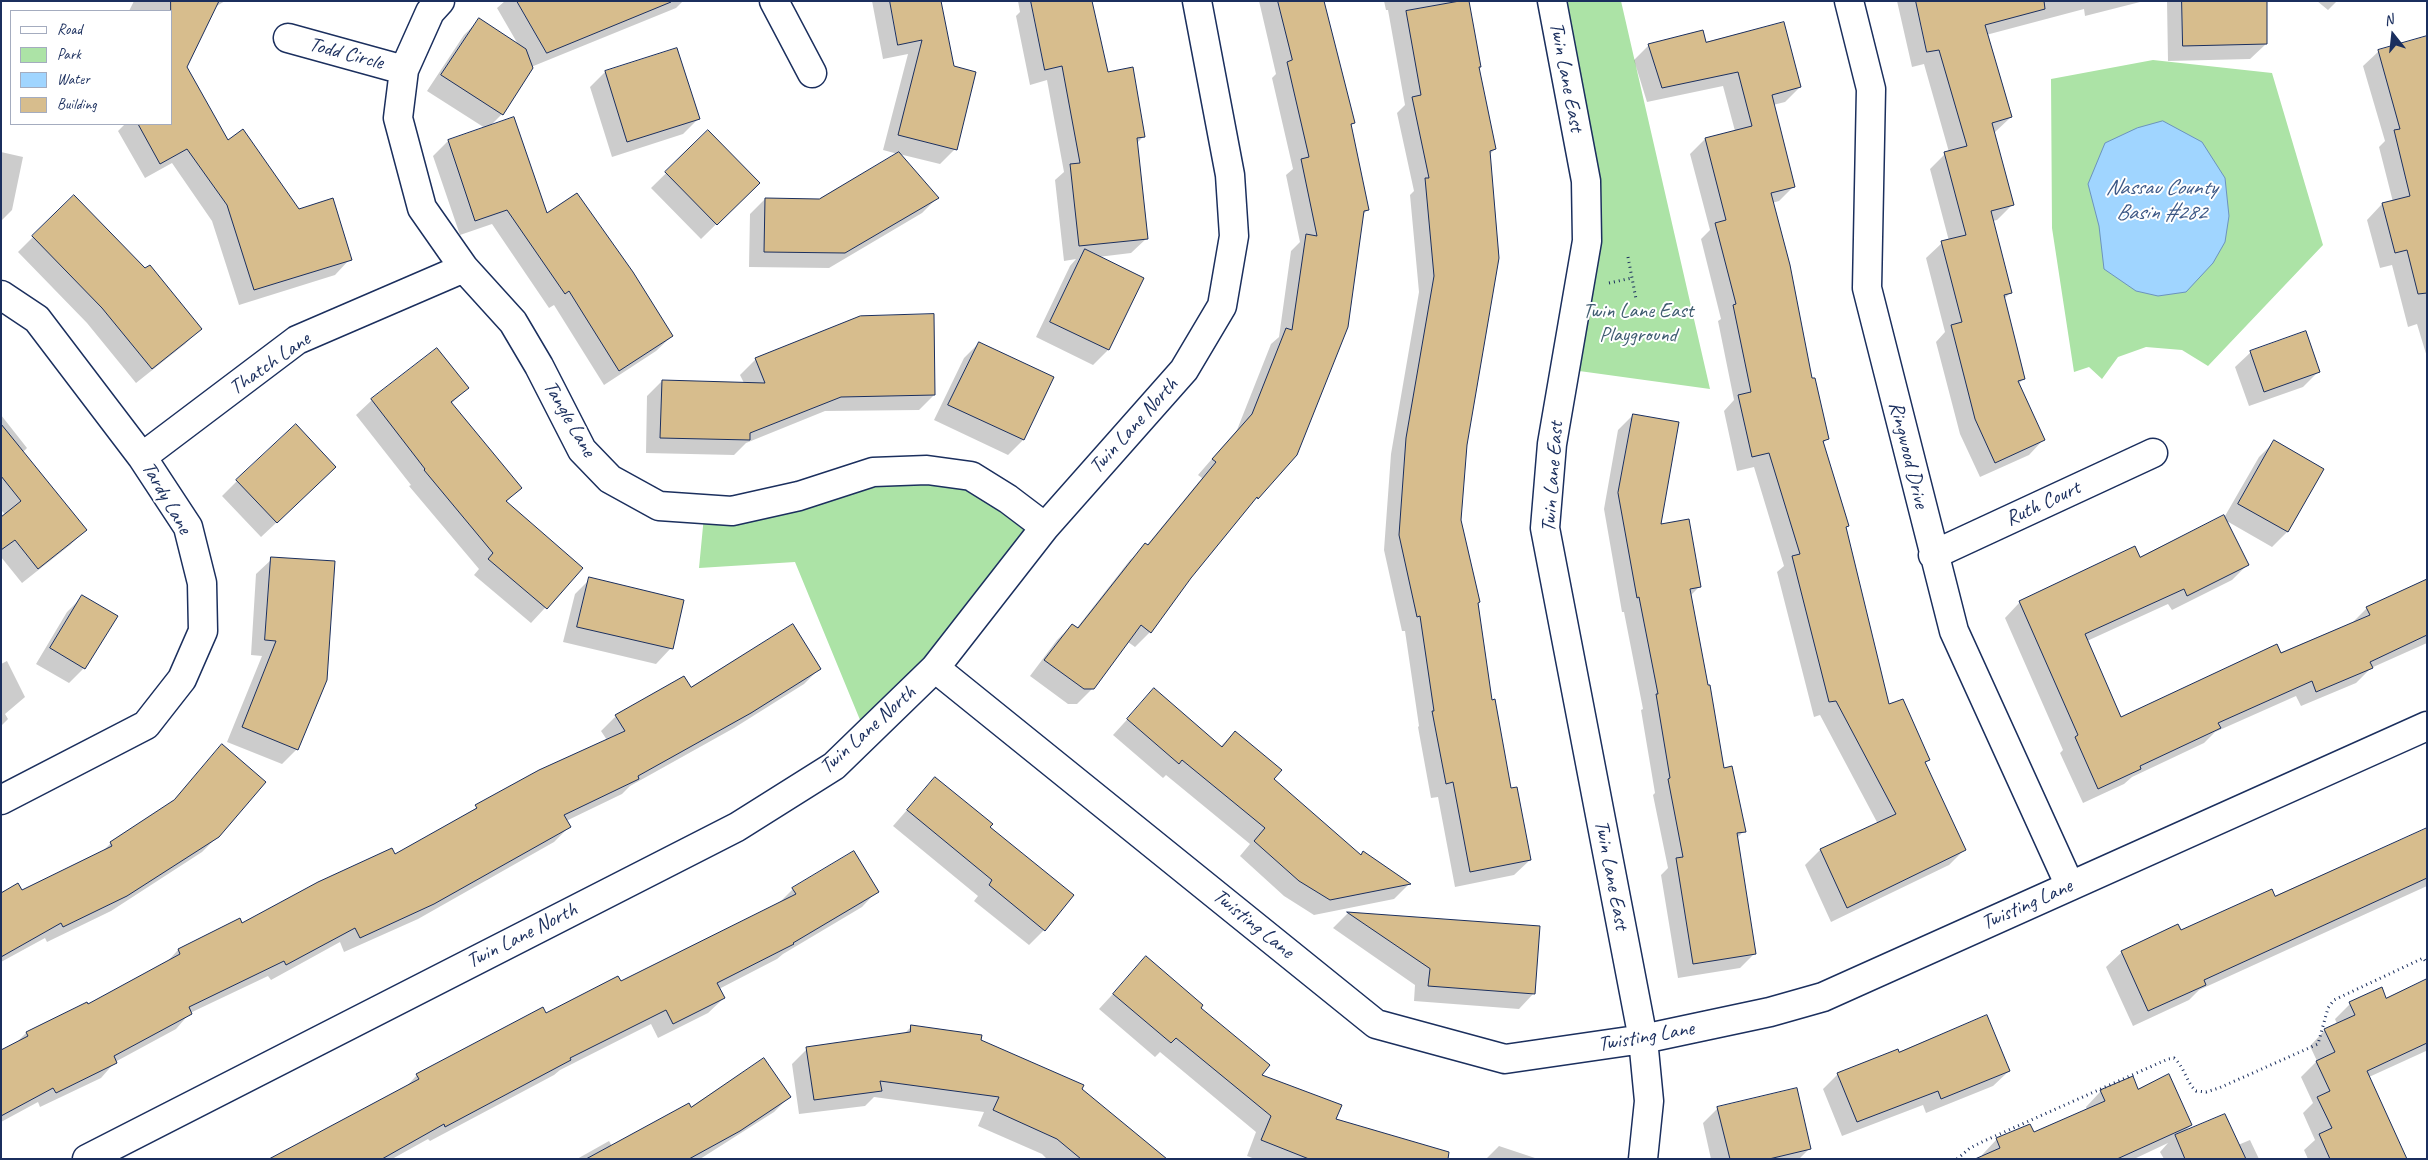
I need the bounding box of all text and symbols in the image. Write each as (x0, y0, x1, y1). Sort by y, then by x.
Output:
legend (10, 10, 172, 125)
north arrow (2368, 10, 2418, 60)
text: N (2382, 11, 2395, 29)
text: Road (57, 20, 82, 39)
street label: Twin Lane East (1543, 20, 1589, 134)
street label: Todd Circle (306, 32, 386, 76)
text: Park (57, 45, 81, 64)
text: Water (57, 70, 90, 89)
text: Building (57, 95, 96, 114)
water label: Nassau County Basin #282 (2105, 175, 2217, 226)
park label: Twin Lane East Playground (1583, 298, 1693, 348)
street label: Thatch Lane (225, 327, 315, 401)
street label: Twin Lane North (1084, 373, 1184, 479)
street label: Tangle Lane (537, 376, 601, 462)
street label: Ringwood Drive (1883, 399, 1933, 511)
street label: Twin Lane East (1537, 421, 1569, 533)
street label: Tardy Lane (135, 457, 197, 539)
street label: Ruth Court (2002, 476, 2084, 532)
street label: Twin Lane North (815, 680, 921, 780)
street label: Twin Lane East (1588, 818, 1634, 932)
street label: Twisting Lane (1978, 874, 2076, 936)
street label: Twisting Lane (1207, 884, 1299, 964)
street label: Twin Lane North (463, 897, 581, 975)
street label: Twisting Lane (1596, 1016, 1696, 1058)

